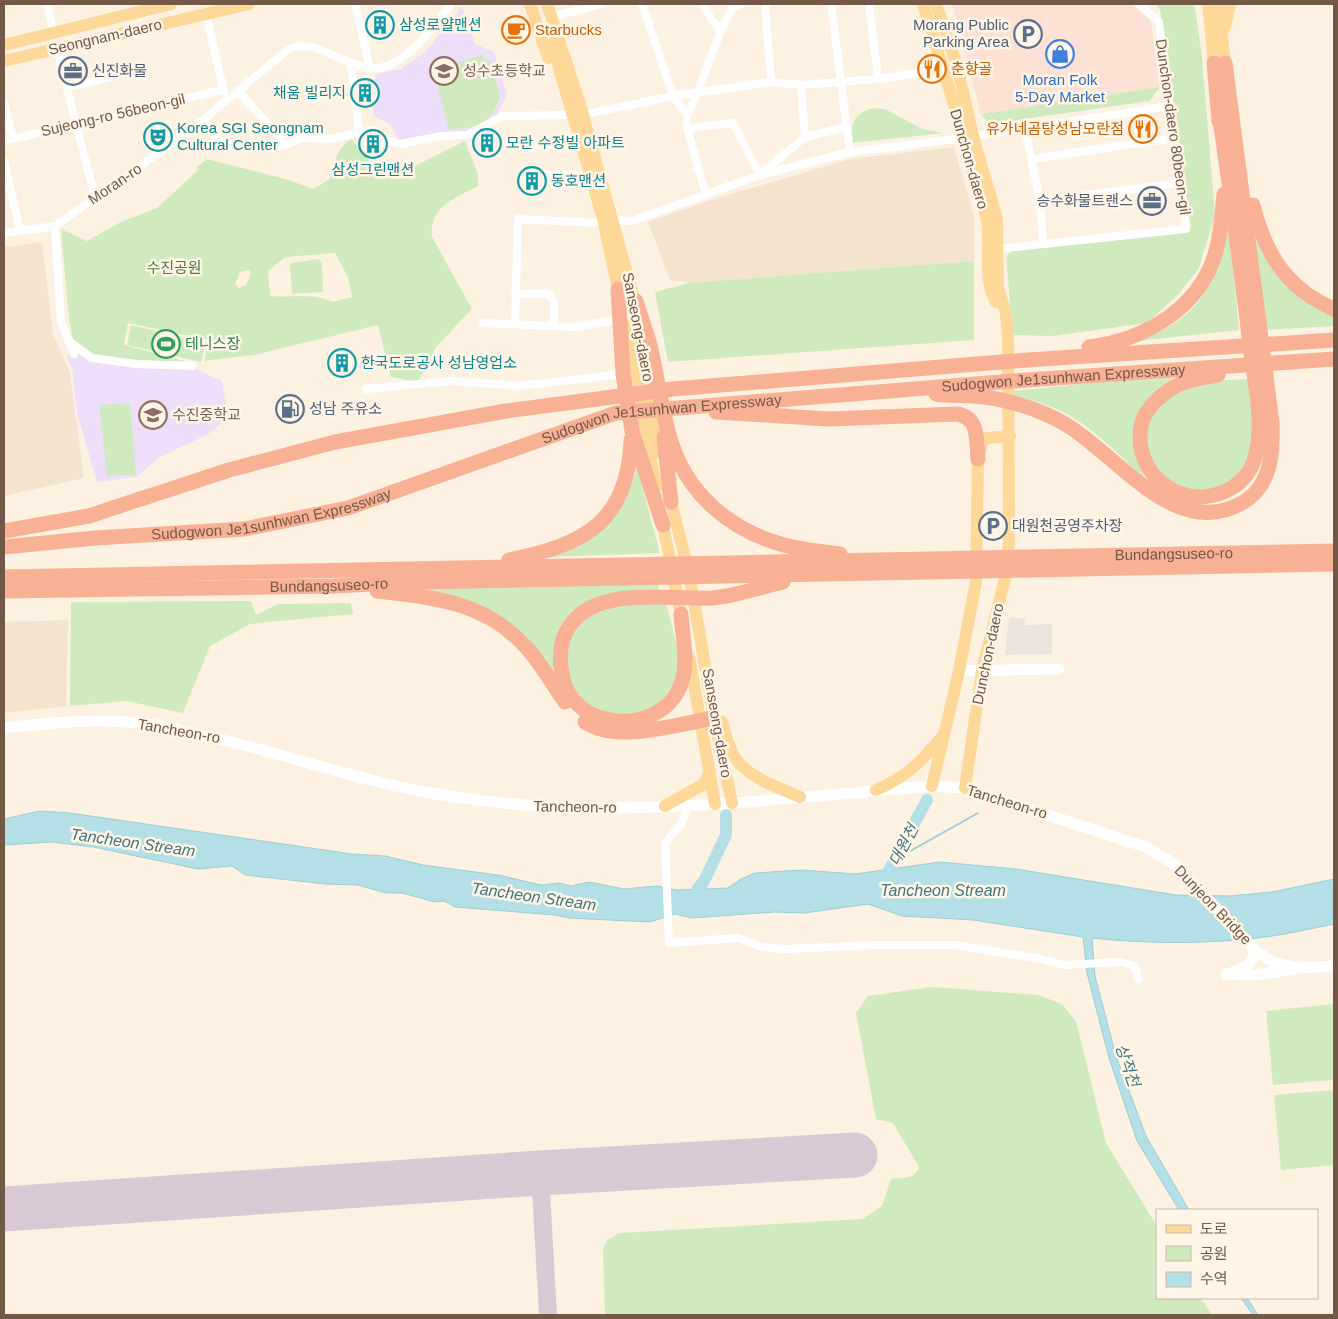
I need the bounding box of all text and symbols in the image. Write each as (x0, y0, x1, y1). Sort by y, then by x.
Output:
building icon: 삼성로얄맨션 (365, 10, 395, 40)
street label: Seongnam-daero (47, 15, 163, 58)
cafe icon: Starbucks (501, 15, 531, 45)
place label: 삼성로얄맨션 (399, 16, 482, 33)
place label: Morang Public Parking Area (913, 16, 1010, 50)
parking icon: Morang Public Parking Area (1013, 19, 1043, 49)
place label: Starbucks (535, 21, 602, 38)
street label: Dunchon-daero 80beon-gil (1153, 38, 1194, 216)
shop icon: Moran Folk 5-Day Market (1045, 39, 1075, 69)
restaurant icon: 춘향골 (917, 54, 947, 84)
office icon: 신진화물 (58, 56, 88, 86)
school or university icon: 성수초등학교 (429, 56, 459, 86)
place label: 춘향골 (951, 60, 992, 77)
place label: 신진화물 (92, 62, 147, 79)
place label: 성수초등학교 (463, 62, 546, 79)
place label: Moran Folk 5-Day Market (1015, 71, 1106, 105)
building icon: 채움 빌리지 (350, 78, 380, 108)
place label: 채움 빌리지 (273, 84, 346, 101)
street label: Sujeong-ro 56beon-gil (39, 90, 187, 139)
street label: Dunchon-daero (947, 107, 992, 211)
restaurant icon: 유가네곰탕성남모란점 (1128, 114, 1158, 144)
place label: Korea SGI Seongnam Cultural Center (177, 119, 324, 153)
place label: 유가네곰탕성남모란점 (986, 120, 1124, 137)
theatre icon: Korea SGI Seongnam Cultural Center (143, 122, 173, 152)
building icon: 모란 수정빌 아파트 (472, 128, 502, 158)
building icon: 삼성그린맨션 (358, 129, 388, 159)
place label: 모란 수정빌 아파트 (506, 134, 625, 151)
street label: Moran-ro (85, 160, 145, 208)
place label: 삼성그린맨션 (332, 161, 414, 178)
building icon: 동호맨션 (517, 166, 547, 196)
place label: 동호맨션 (551, 172, 606, 189)
office icon: 승수화물트랜스 (1137, 186, 1167, 216)
place label: 승수화물트랜스 (1036, 192, 1133, 209)
park label: 수진공원 (146, 259, 202, 276)
street label: Sanseong-daero (620, 271, 657, 383)
sports icon: 테니스장 (151, 329, 181, 359)
place label: 테니스장 (185, 335, 240, 352)
building icon: 한국도로공사 성남영업소 (327, 348, 357, 378)
place label: 한국도로공사 성남영업소 (361, 354, 517, 371)
street label: Sudogwon Je1sunhwan Expressway (941, 360, 1186, 395)
street label: Sudogwon Je1sunhwan Expressway (539, 391, 783, 447)
fuel station icon: 성남 주유소 (275, 394, 305, 424)
school or university icon: 수진중학교 (138, 400, 168, 430)
place label: 성남 주유소 (309, 400, 382, 417)
place label: 수진중학교 (172, 406, 241, 423)
street label: Sudogwon Je1sunhwan Expressway (151, 484, 394, 543)
parking icon: 대원천공영주차장 (978, 511, 1008, 541)
place label: 대원천공영주차장 (1012, 517, 1123, 534)
street label: Bundangsuseo-ro (1114, 544, 1233, 563)
street label: Bundangsuseo-ro (270, 574, 389, 595)
street label: Dunchon-daero (968, 602, 1007, 706)
street label: Sanseong-daero (699, 667, 735, 779)
street label: Tancheon-ro (137, 715, 222, 746)
street label: Tancheon-ro (965, 781, 1050, 822)
street label: Tancheon-ro (533, 797, 617, 816)
water label: 대원천 (886, 820, 922, 869)
water label: Tancheon Stream (69, 825, 196, 860)
street label: Dunjeon Bridge (1171, 862, 1255, 948)
water label: Tancheon Stream (470, 879, 597, 914)
water label: Tancheon Stream (880, 882, 1006, 899)
water label: 상적천 (1112, 1042, 1143, 1091)
legend (1156, 1209, 1318, 1299)
text: 도로 (1200, 1220, 1228, 1237)
text: 공원 (1200, 1245, 1228, 1262)
text: 수역 (1200, 1270, 1228, 1287)

